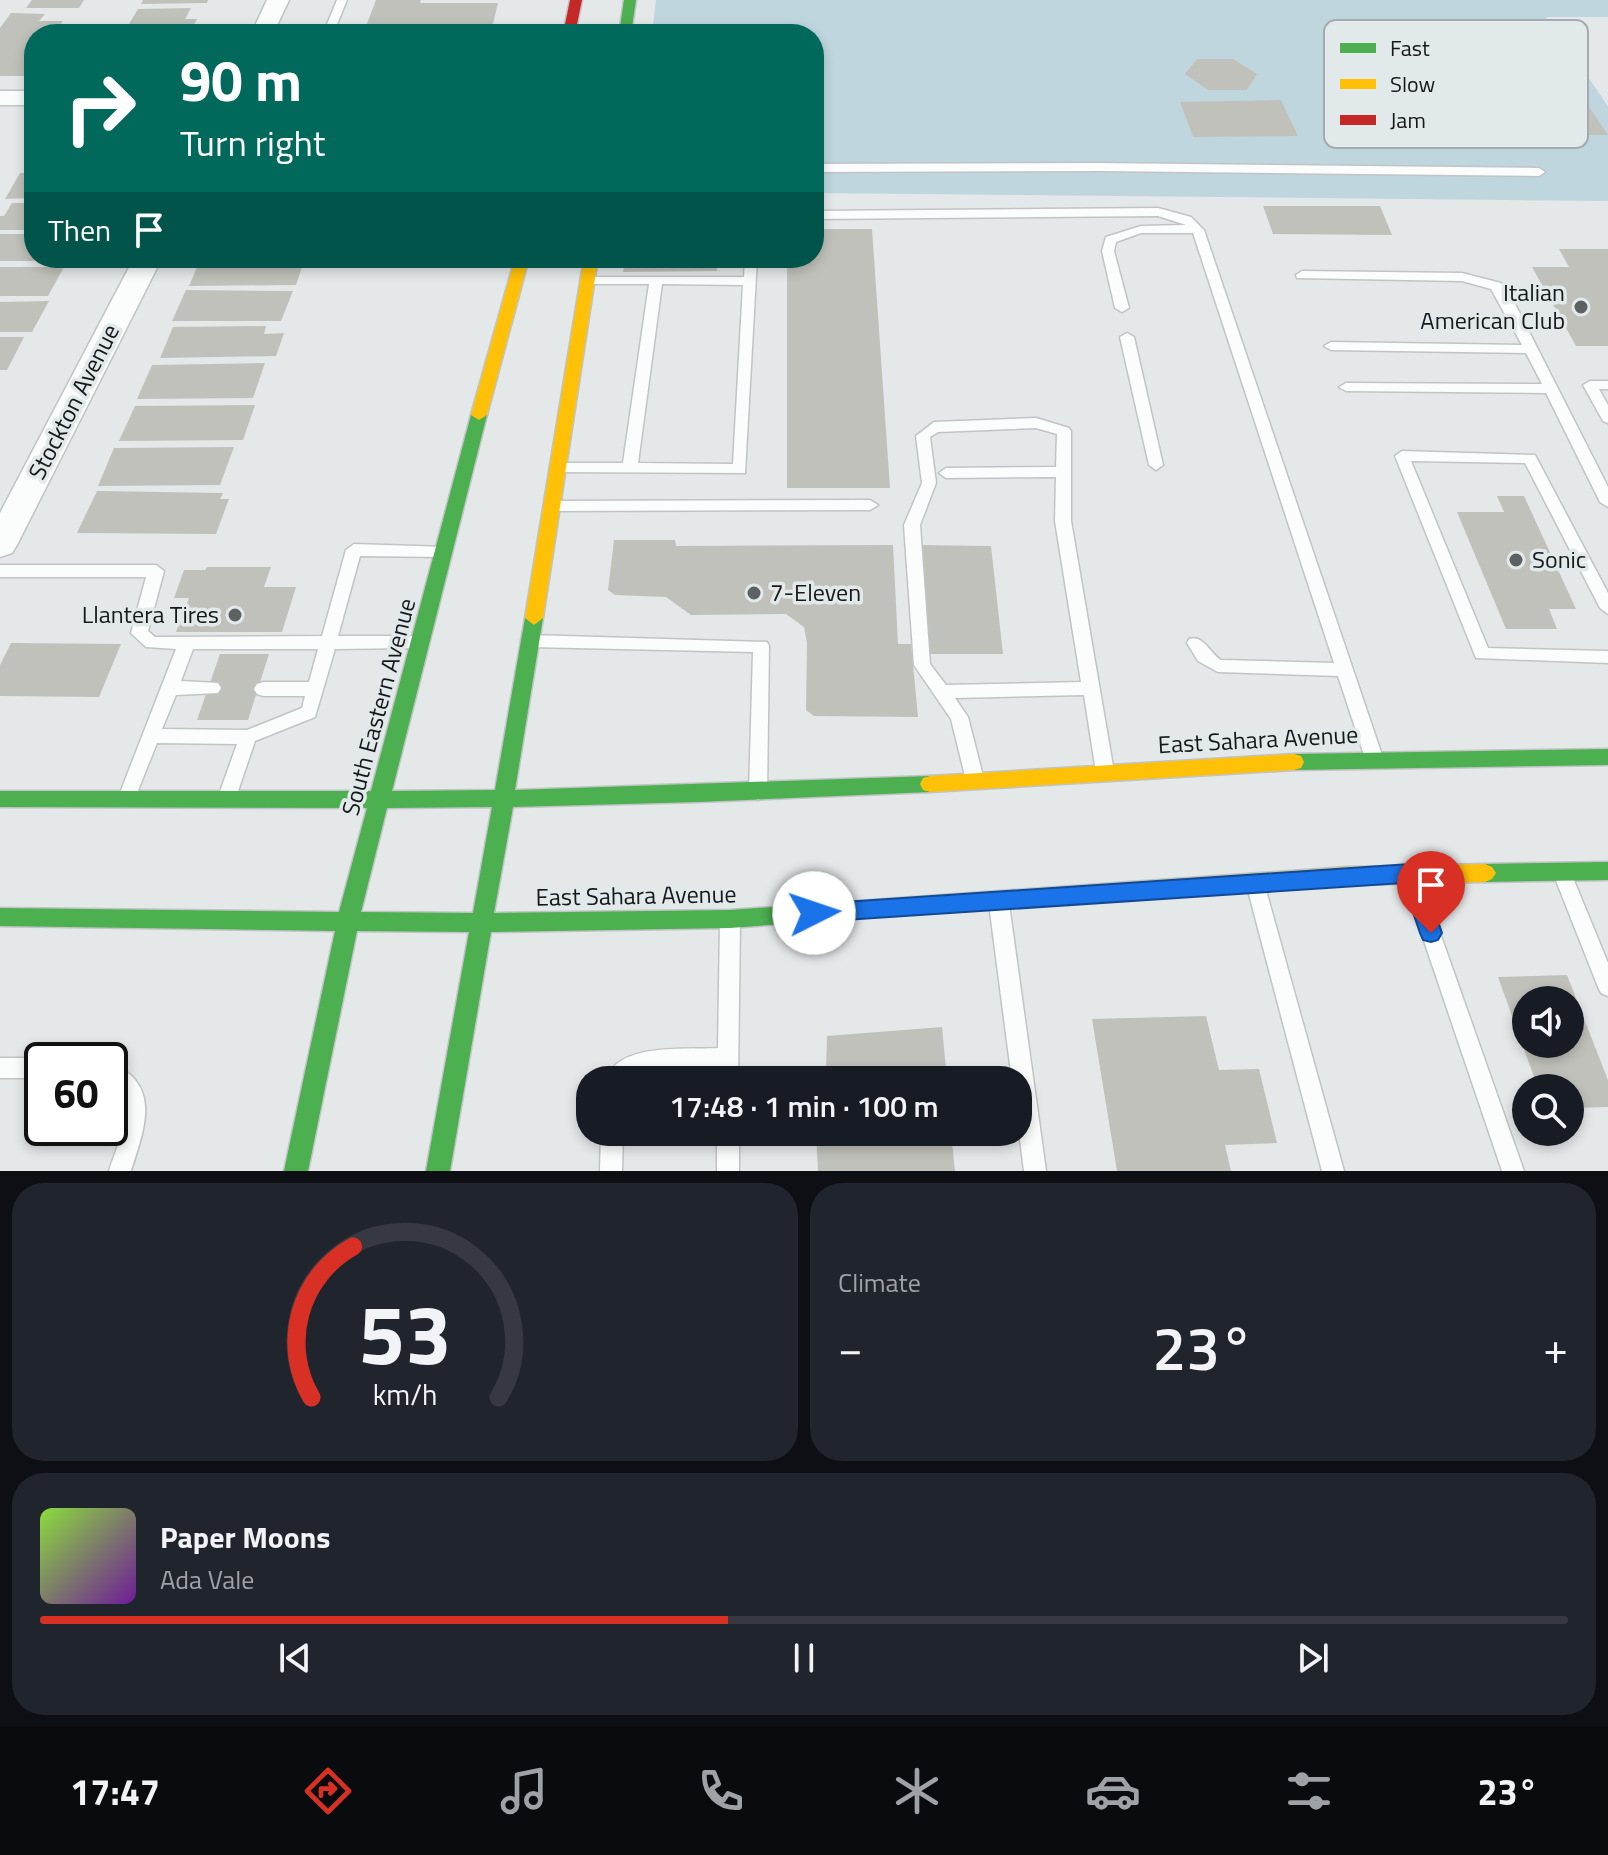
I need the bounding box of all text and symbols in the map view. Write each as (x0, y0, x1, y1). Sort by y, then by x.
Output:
legend (1324, 20, 1588, 148)
text: Fast (1390, 31, 1430, 65)
text: 90 m (180, 38, 302, 123)
icon: right (48, 56, 152, 160)
text: Slow (1390, 67, 1436, 101)
text: Jam (1390, 103, 1426, 137)
text: Turn right (180, 115, 325, 170)
text: Then (48, 207, 111, 253)
icon: arrive (127, 208, 171, 252)
place label: Italian American Club (1420, 274, 1565, 338)
marker: Italian American Club (1572, 298, 1590, 316)
street label: Stockton Avenue (18, 318, 128, 486)
place label: Sonic (1532, 541, 1586, 577)
marker: Sonic (1507, 551, 1525, 569)
place label: 7-Eleven (770, 574, 861, 610)
marker: 7-Eleven (745, 584, 763, 602)
street label: South Eastern Avenue (332, 594, 424, 819)
place label: Llantera Tires (82, 596, 219, 632)
marker: Llantera Tires (226, 606, 244, 624)
street label: East Sahara Avenue (1157, 716, 1359, 762)
pin (1397, 851, 1465, 933)
icon: arrive (1409, 863, 1453, 907)
position arrow (772, 871, 856, 955)
street label: East Sahara Avenue (535, 875, 737, 915)
map controls (1512, 986, 1584, 1146)
button: sound (1512, 986, 1584, 1058)
speed limit sign: 60 (24, 1042, 128, 1146)
button: search (1512, 1074, 1584, 1146)
text: 17:48 · 1 min · 100 m (669, 1083, 939, 1129)
text: Climate (838, 1263, 921, 1302)
text: 53 (358, 1270, 452, 1396)
text: 23° (1153, 1302, 1253, 1393)
text: − (838, 1314, 863, 1381)
text: + (1543, 1314, 1568, 1381)
text: km/h (373, 1373, 437, 1416)
text: Paper Moons (160, 1514, 330, 1560)
text: Ada Vale (160, 1560, 254, 1599)
icon: previous (273, 1636, 317, 1680)
icon: pause (782, 1636, 826, 1680)
icon: next (1291, 1636, 1335, 1680)
icon: directions (300, 1763, 356, 1819)
icon: music (496, 1763, 552, 1819)
icon: phone (693, 1763, 749, 1819)
icon: climate (889, 1763, 945, 1819)
icon: car (1085, 1763, 1141, 1819)
icon: filters (1281, 1763, 1337, 1819)
text: 17:47 (70, 1764, 160, 1819)
text: 23° (1477, 1764, 1538, 1819)

